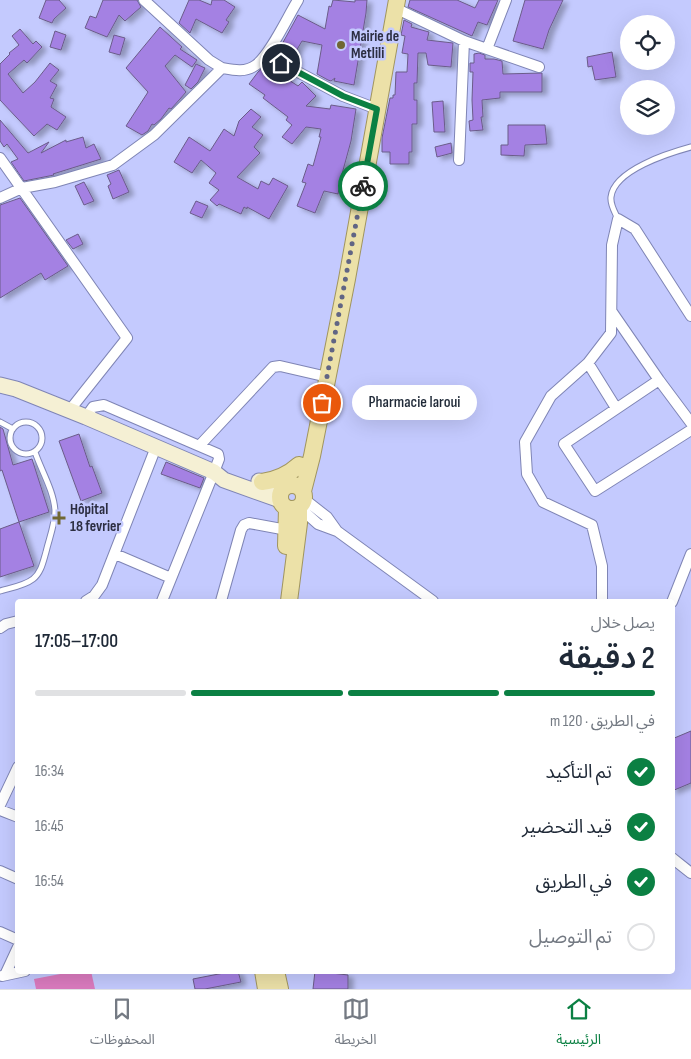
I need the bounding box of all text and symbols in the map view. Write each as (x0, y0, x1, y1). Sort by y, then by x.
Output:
map controls (620, 15, 675, 135)
button: locate (620, 15, 675, 70)
place label: Mairie de Metlili (351, 27, 399, 63)
marker: Mairie de Metlili (335, 39, 347, 51)
pin (260, 42, 302, 84)
icon: home (267, 49, 295, 77)
button: layers (620, 80, 675, 135)
courier (338, 161, 388, 211)
icon: bike (349, 172, 377, 200)
pin (301, 382, 343, 424)
callout: Pharmacie laroui (352, 386, 477, 420)
icon: bag (308, 389, 336, 417)
text: Pharmacie laroui (369, 393, 460, 412)
place label: Hôpital 18 fevrier (70, 500, 121, 536)
marker: Hôpital 18 fevrier (52, 511, 66, 525)
text: يصل خلال (591, 614, 655, 633)
text: 17:00–17:05 (35, 630, 118, 653)
text: 2 دقيقة (559, 639, 655, 678)
text: في الطريق · 120 m (550, 712, 655, 731)
icon: check (627, 758, 655, 786)
text: تم التأكيد (546, 761, 612, 784)
text: 16:34 (35, 762, 64, 781)
icon: check (627, 813, 655, 841)
text: قيد التحضير (522, 816, 612, 839)
text: 16:45 (35, 817, 64, 836)
icon: check (627, 868, 655, 896)
text: في الطريق (536, 871, 612, 894)
text: 16:54 (35, 872, 64, 891)
text: تم التوصيل (529, 926, 612, 949)
tab: المحفوظات (90, 995, 155, 1054)
tab: الخريطة (335, 995, 376, 1054)
tab: الرئيسية (556, 995, 601, 1054)

